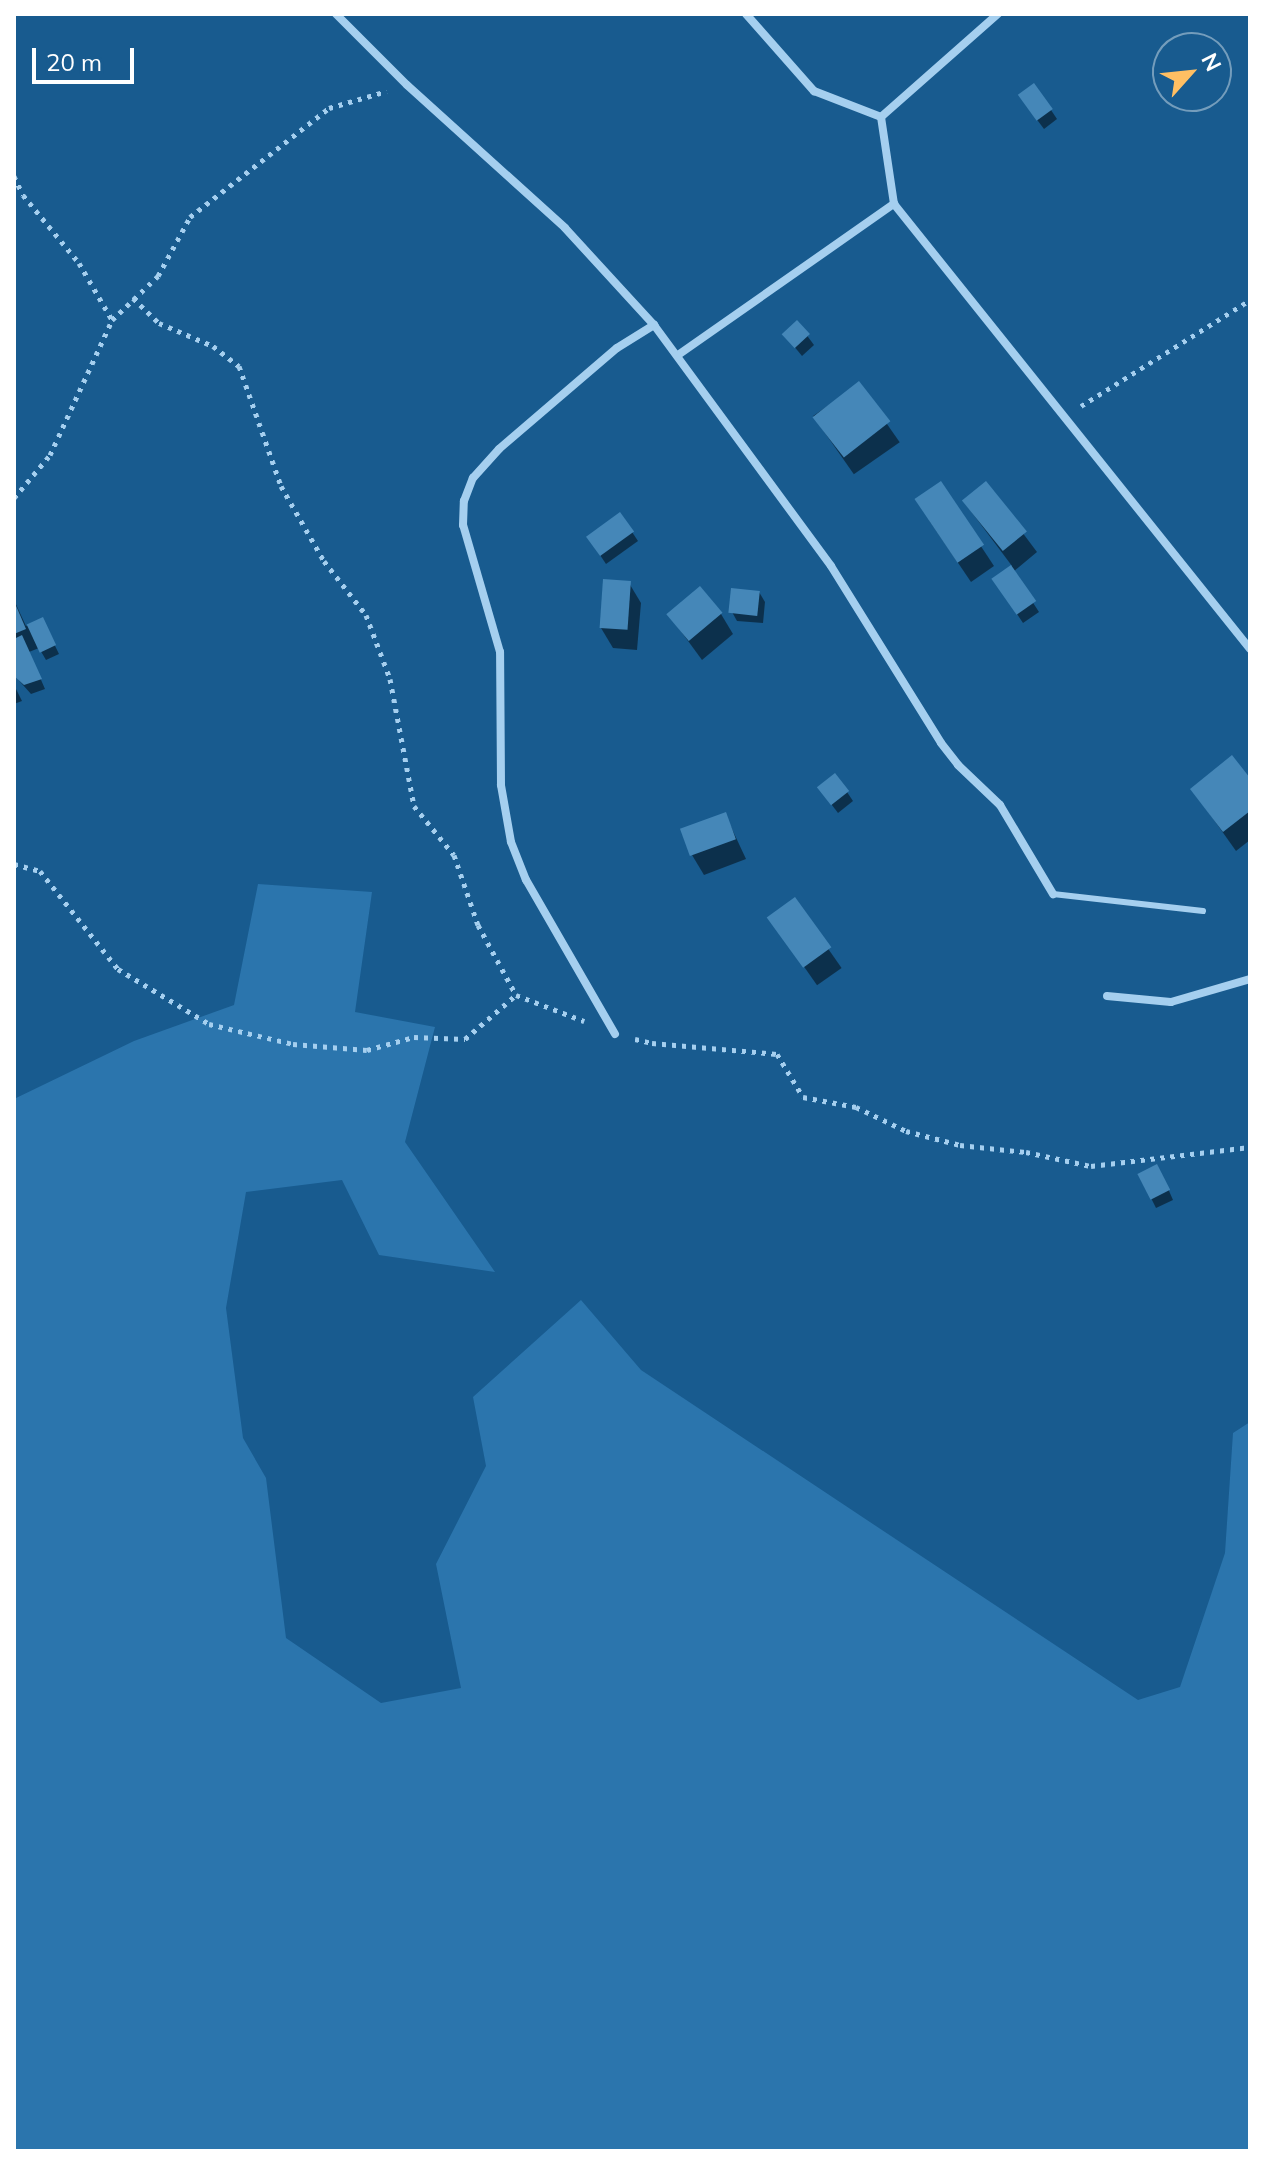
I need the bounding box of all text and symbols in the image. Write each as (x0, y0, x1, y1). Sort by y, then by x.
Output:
scale bar (36, 32, 138, 82)
north arrow (1152, 32, 1232, 112)
text: 20 m (46, 47, 102, 77)
text: N (1195, 48, 1228, 76)

